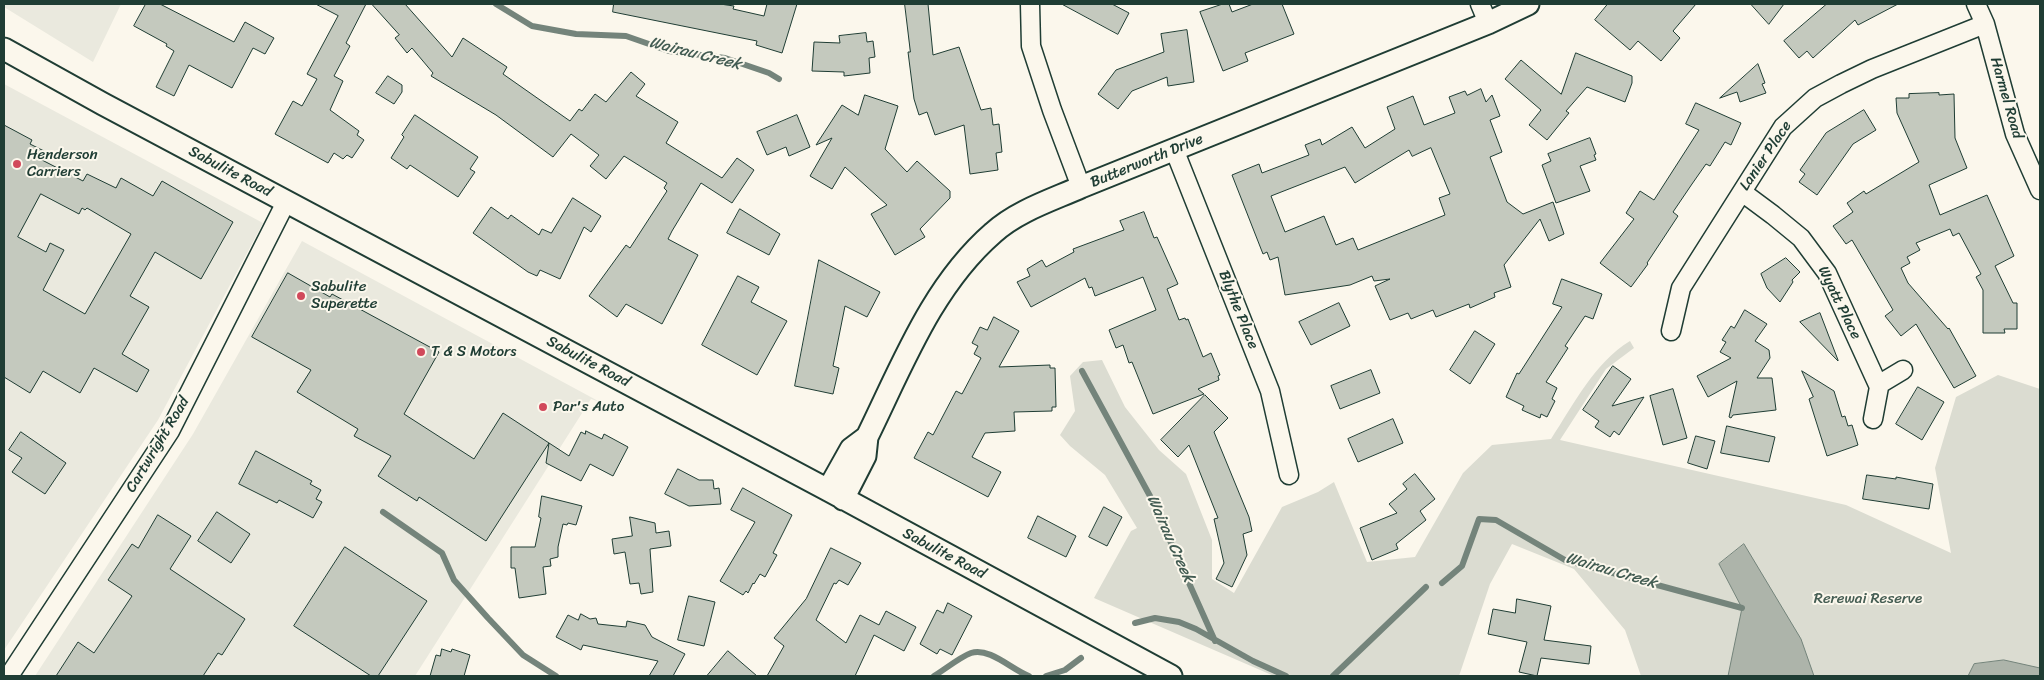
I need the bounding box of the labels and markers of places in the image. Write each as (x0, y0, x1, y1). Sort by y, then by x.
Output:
place label: Henderson Carriers (27, 146, 98, 181)
marker: Henderson Carriers (11, 158, 23, 170)
place label: Sabulite Superette (311, 278, 378, 313)
marker: Sabulite Superette (295, 290, 307, 302)
place label: T & S Motors (431, 343, 516, 361)
marker: T & S Motors (415, 346, 427, 358)
place label: Par's Auto (553, 398, 624, 416)
marker: Par's Auto (537, 401, 549, 413)

